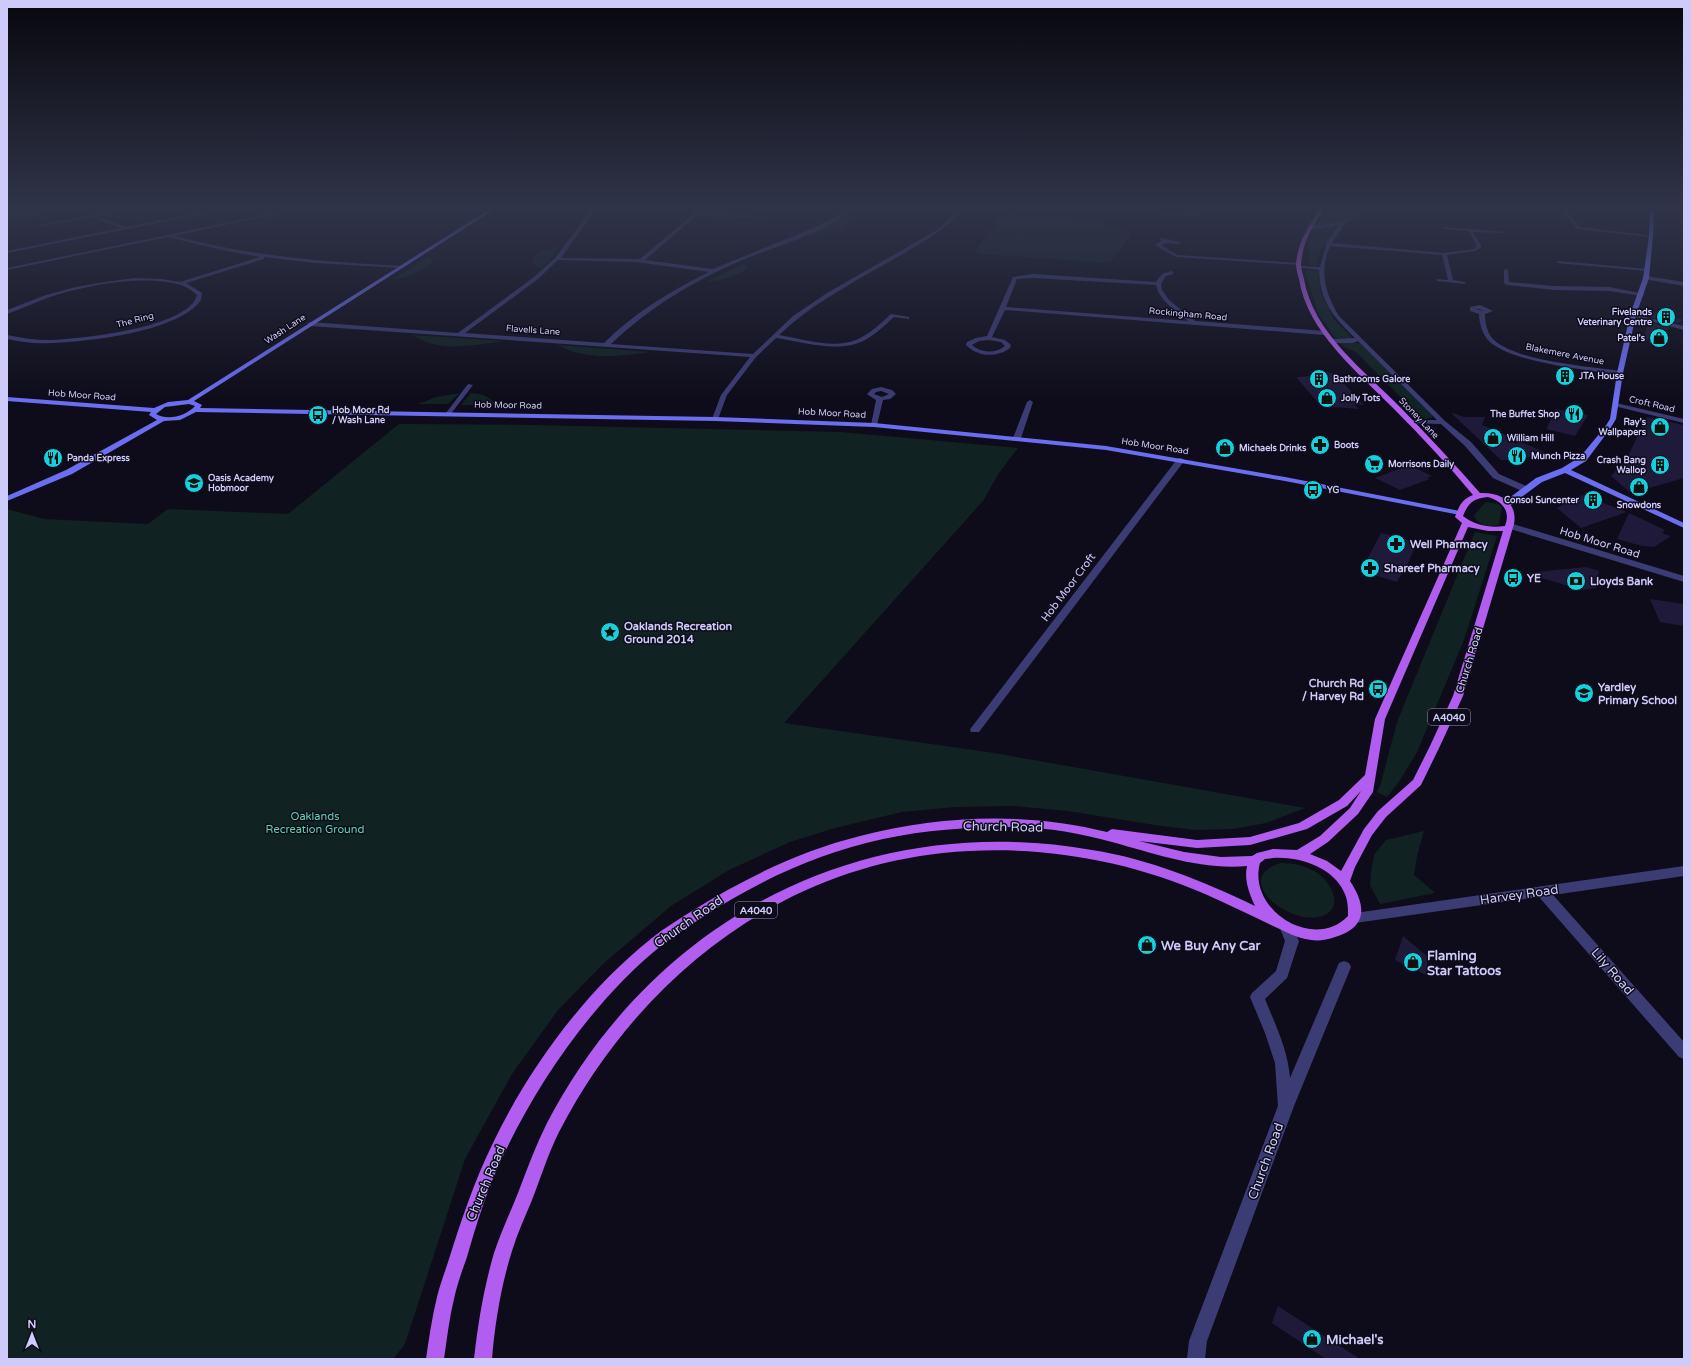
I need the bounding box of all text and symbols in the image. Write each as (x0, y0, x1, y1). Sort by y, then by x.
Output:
street label: Rockingham Road (1148, 306, 1228, 323)
building icon: Fivelands Veterinary Centre (1655, 306, 1677, 328)
place label: Fivelands Veterinary Centre (1577, 307, 1653, 328)
street label: The Ring (115, 310, 155, 331)
street label: Wash Lane (263, 312, 308, 347)
street label: Flavells Lane (505, 323, 560, 338)
shop icon: Patel's (1648, 327, 1670, 349)
place label: Patel's (1617, 333, 1646, 344)
street label: Blakemere Avenue (1525, 341, 1605, 367)
building icon: JTA House (1554, 365, 1576, 387)
building icon: Bathrooms Galore (1308, 368, 1330, 390)
place label: JTA House (1578, 371, 1624, 382)
place label: Bathrooms Galore (1333, 374, 1410, 385)
shop icon: Jolly Tots (1316, 387, 1338, 409)
street label: Hob Moor Road (48, 388, 116, 403)
place label: Jolly Tots (1340, 393, 1381, 404)
street label: Croft Road (1628, 394, 1676, 415)
street label: Stoney Lane (1396, 396, 1441, 441)
street label: Hob Moor Road (474, 399, 542, 412)
restaurant icon: The Buffet Shop (1563, 403, 1585, 425)
bus stop icon: Hob Moor Rd / Wash Lane (307, 404, 329, 426)
place label: Hob Moor Rd / Wash Lane (332, 405, 390, 426)
street label: Hob Moor Road (798, 406, 866, 421)
place label: The Buffet Shop (1489, 409, 1560, 420)
shop icon: Ray's Wallpapers (1649, 416, 1671, 438)
place label: Ray's Wallpapers (1598, 417, 1647, 438)
shop icon: William Hill (1482, 427, 1504, 449)
place label: William Hill (1507, 433, 1554, 444)
pharmacy icon: Boots (1309, 434, 1331, 456)
street label: Hob Moor Road (1120, 436, 1189, 457)
shop icon: Michaels Drinks (1214, 437, 1236, 459)
place label: Boots (1334, 440, 1360, 451)
place label: Michaels Drinks (1239, 443, 1307, 454)
restaurant icon: Munch Pizza (1506, 445, 1528, 467)
restaurant icon: Panda Express (42, 447, 64, 469)
place label: Munch Pizza (1531, 451, 1585, 462)
place label: Panda Express (67, 453, 130, 464)
supermarket icon: Morrisons Daily (1363, 453, 1385, 475)
building icon: Crash Bang Wallop (1649, 454, 1671, 476)
place label: Crash Bang Wallop (1597, 455, 1646, 476)
place label: Morrisons Daily (1388, 459, 1454, 470)
school or university icon: Oasis Academy Hobmoor (183, 472, 205, 494)
place label: Oasis Academy Hobmoor (208, 473, 274, 494)
shop icon: Snowdons (1628, 476, 1650, 498)
bus stop icon: YG (1302, 479, 1324, 501)
place label: YG (1327, 485, 1339, 496)
building icon: Consol Suncenter (1582, 489, 1604, 511)
place label: Consol Suncenter (1504, 495, 1580, 506)
place label: Snowdons (1617, 500, 1662, 511)
street label: Hob Moor Road (1558, 524, 1642, 561)
pharmacy icon: Well Pharmacy (1385, 533, 1407, 555)
place label: Well Pharmacy (1410, 538, 1488, 552)
street label: Hob Moor Croft (1039, 551, 1098, 624)
pharmacy icon: Shareef Pharmacy (1359, 557, 1381, 579)
place label: Shareef Pharmacy (1384, 562, 1480, 576)
bus stop icon: YE (1502, 567, 1524, 589)
bank icon: Lloyds Bank (1565, 570, 1587, 592)
place label: YE (1527, 572, 1541, 585)
place label: Lloyds Bank (1590, 575, 1653, 589)
place label: Oaklands Recreation Ground 2014 (624, 620, 733, 646)
place icon: Oaklands Recreation Ground 2014 (599, 621, 621, 643)
street label: Church Road (1453, 626, 1486, 695)
place label: Church Rd / Harvey Rd (1302, 677, 1364, 704)
bus stop icon: Church Rd / Harvey Rd (1367, 678, 1389, 700)
place label: Yardley Primary School (1598, 681, 1677, 708)
school or university icon: Yardley Primary School (1573, 682, 1595, 704)
road number: A4040 (1428, 709, 1470, 725)
park label: Oaklands Recreation Ground (266, 810, 364, 836)
street label: Church Road (963, 818, 1043, 836)
street label: Harvey Road (1479, 882, 1559, 908)
street label: Church Road (651, 892, 726, 951)
road number: A4040 (735, 902, 777, 918)
shop icon: We Buy Any Car (1136, 934, 1158, 956)
place label: We Buy Any Car (1161, 938, 1262, 954)
street label: Lily Road (1588, 945, 1637, 998)
place label: Flaming Star Tattoos (1427, 948, 1501, 979)
shop icon: Flaming Star Tattoos (1402, 951, 1424, 973)
street label: Church Road (1245, 1121, 1287, 1202)
street label: Church Road (463, 1143, 509, 1224)
north arrow (12, 1314, 52, 1354)
text: N (28, 1318, 36, 1331)
shop icon: Michael's (1301, 1328, 1323, 1350)
place label: Michael's (1326, 1332, 1384, 1348)

